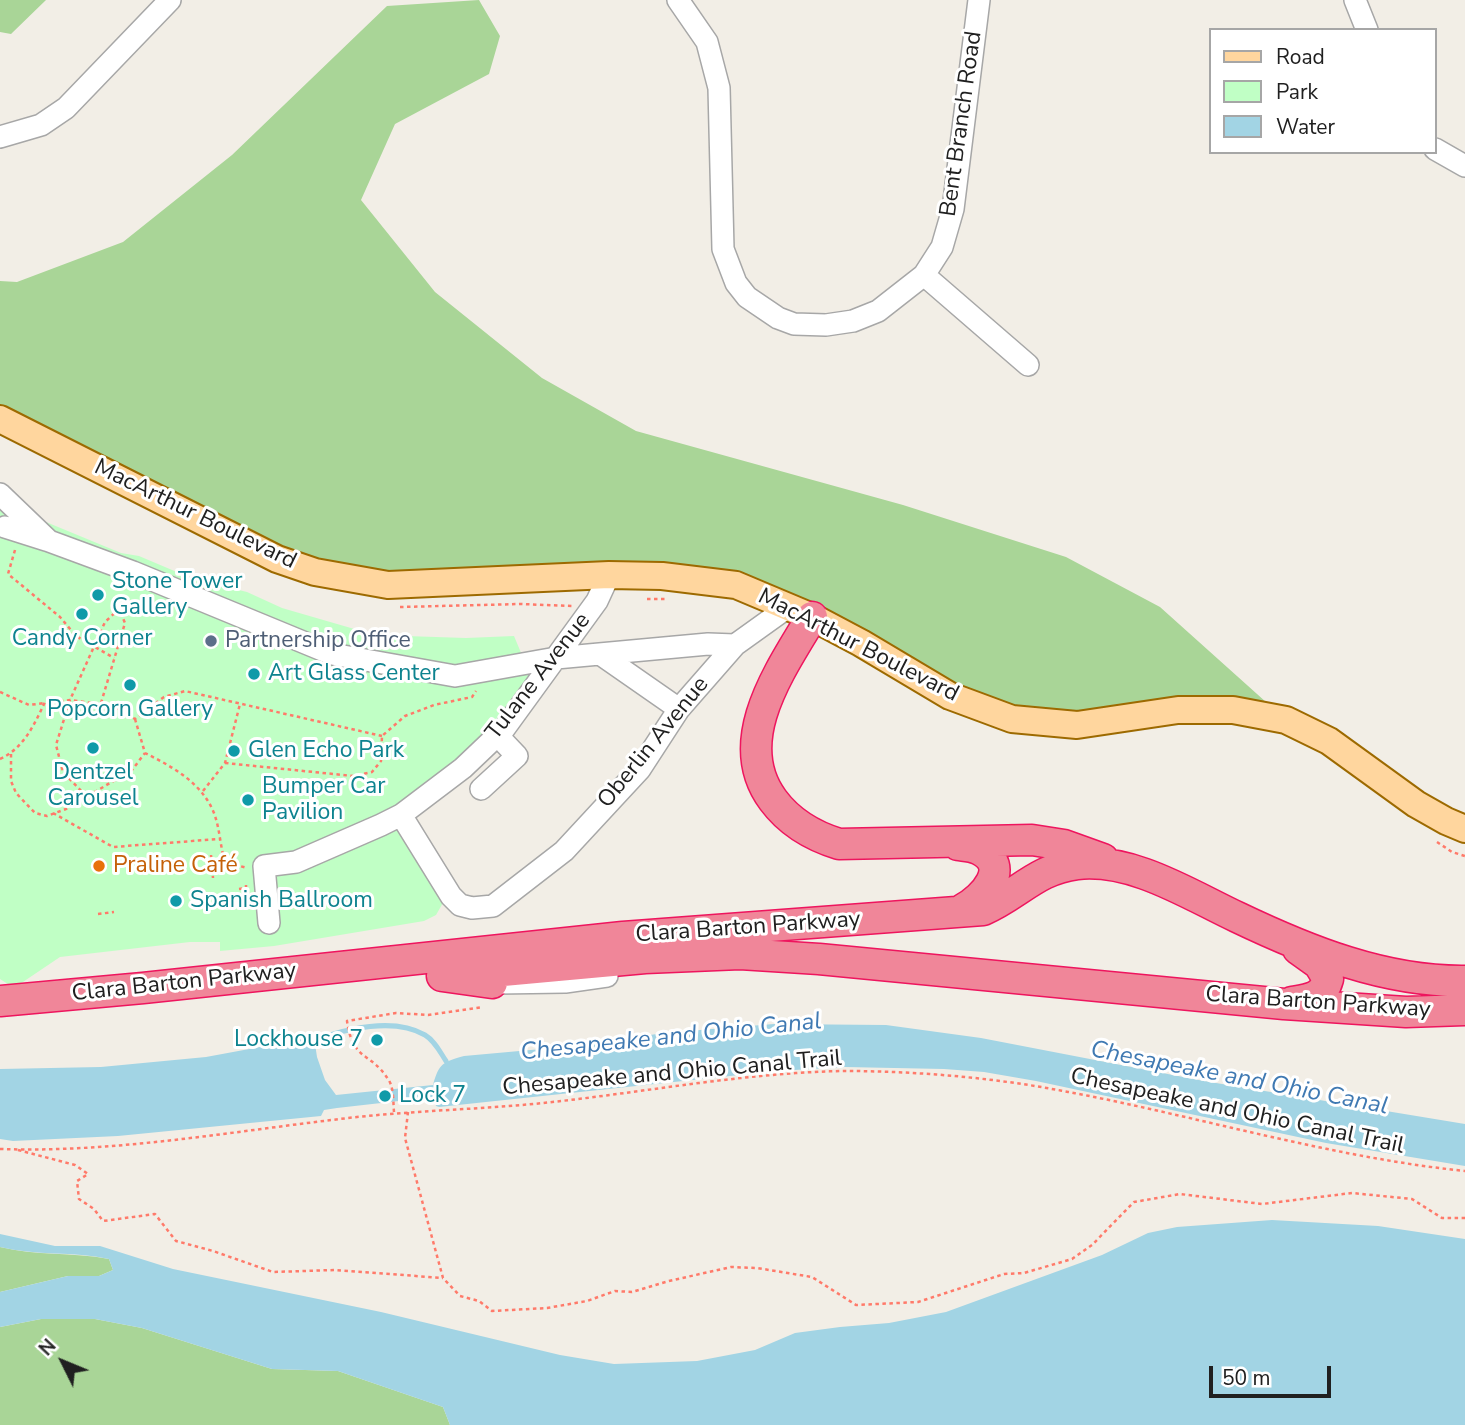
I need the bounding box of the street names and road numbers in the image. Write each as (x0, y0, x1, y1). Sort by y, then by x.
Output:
street label: Bent Branch Road (935, 30, 989, 218)
street label: MacArthur Boulevard (89, 454, 301, 576)
street label: MacArthur Boulevard (753, 583, 963, 709)
street label: Tulane Avenue (481, 608, 597, 746)
street label: Oberlin Avenue (593, 672, 715, 814)
street label: Clara Barton Parkway (635, 906, 861, 950)
street label: Clara Barton Parkway (70, 957, 298, 1009)
street label: Clara Barton Parkway (1205, 981, 1431, 1025)
street label: Chesapeake and Ohio Canal Trail (501, 1045, 843, 1103)
street label: Chesapeake and Ohio Canal Trail (1068, 1063, 1406, 1161)

